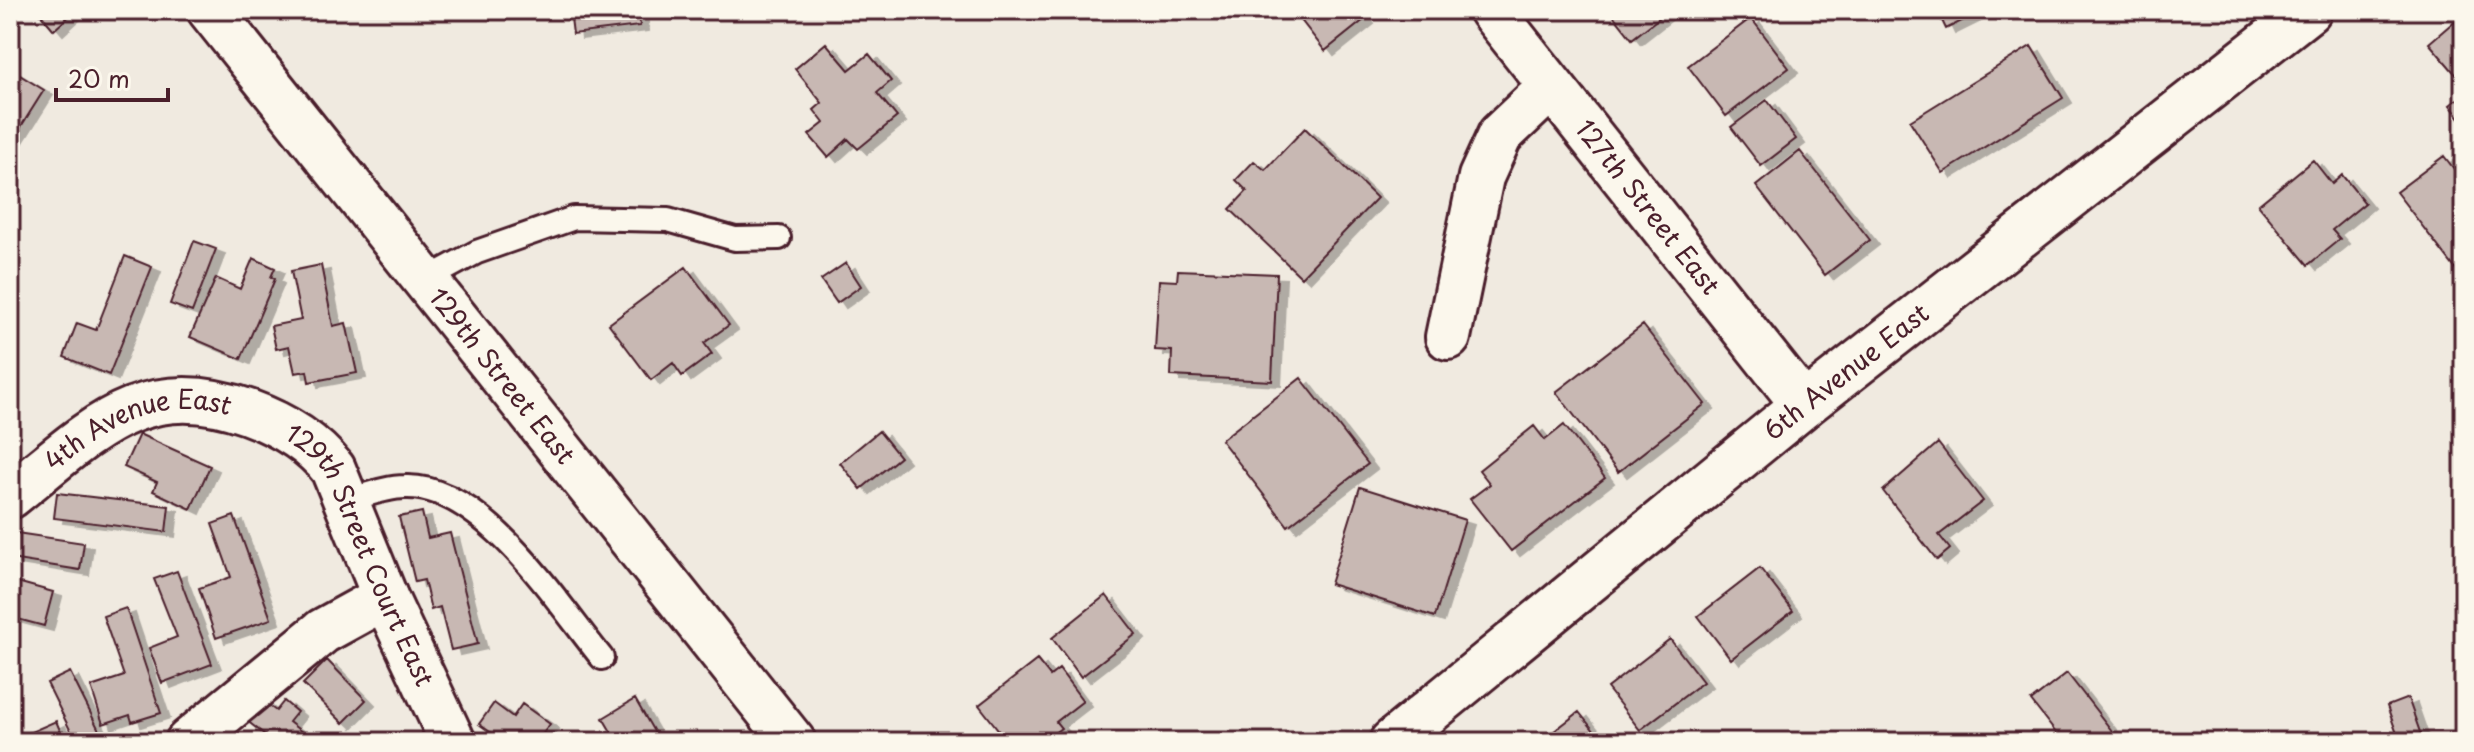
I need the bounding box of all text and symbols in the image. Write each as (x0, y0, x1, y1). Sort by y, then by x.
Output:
scale bar (56, 52, 168, 102)
text: 20 m (68, 60, 130, 96)
street label: 127th Street East (1567, 111, 1730, 302)
street label: 129th Street East (420, 278, 585, 472)
street label: 6th Avenue East (1754, 293, 1937, 449)
street label: 4th Avenue East (35, 379, 236, 479)
street label: 129th Street Court East (279, 413, 445, 692)

